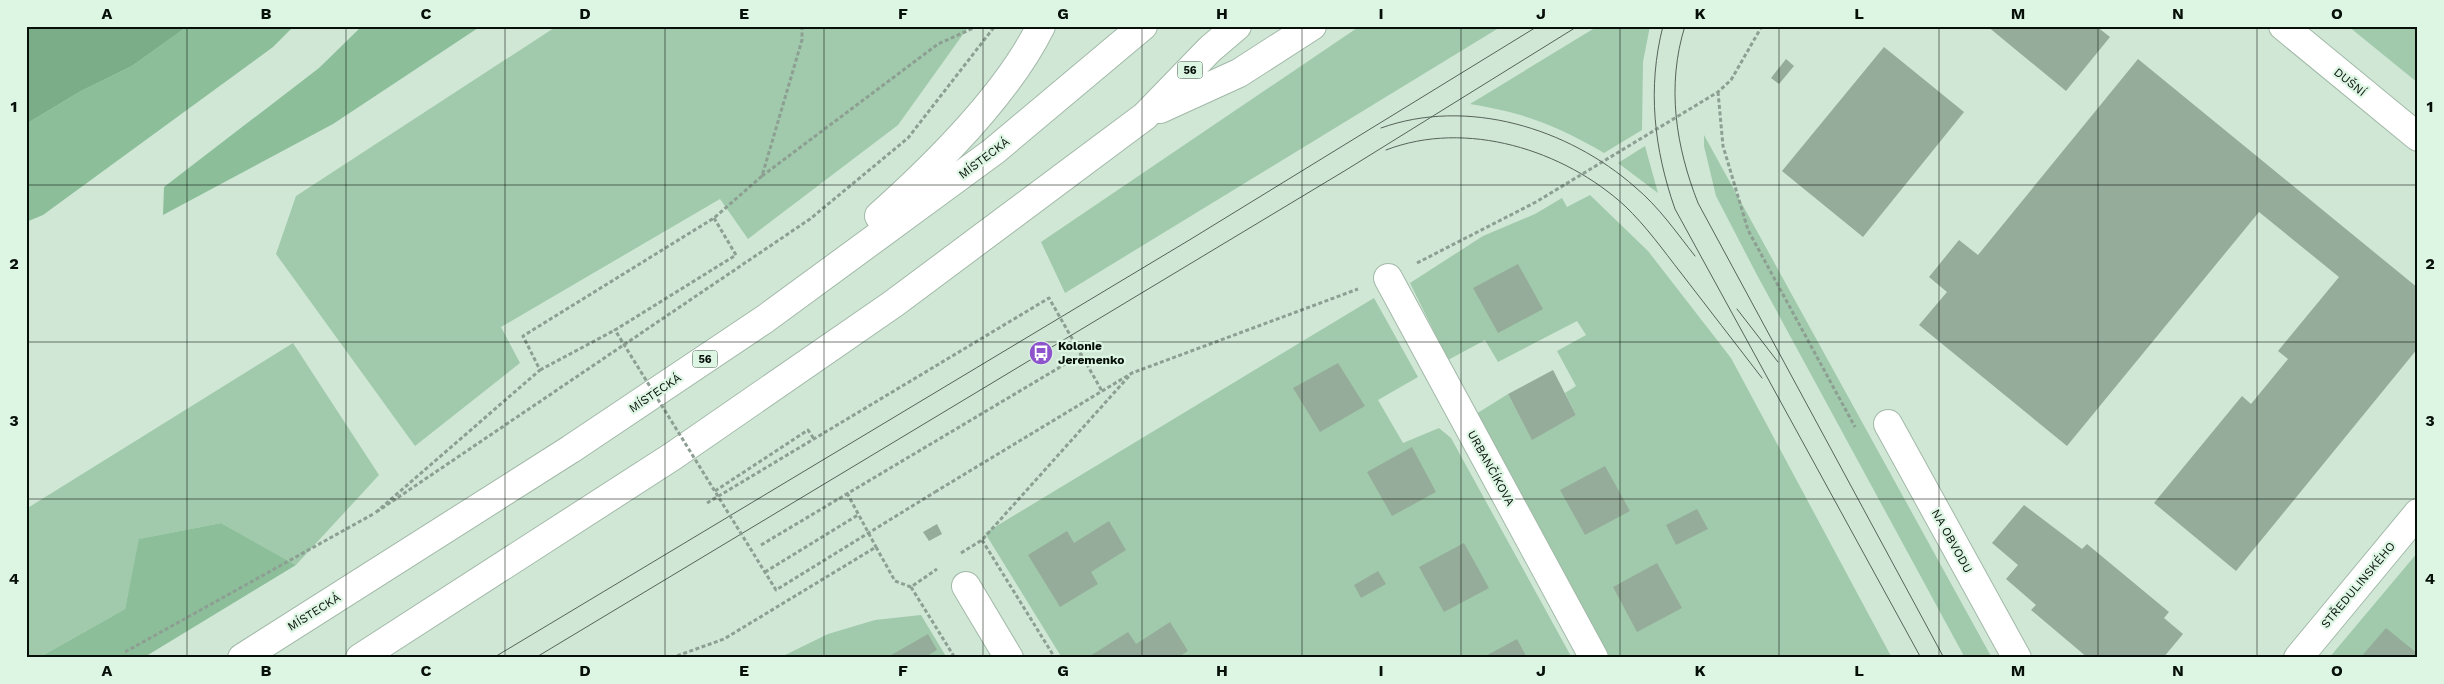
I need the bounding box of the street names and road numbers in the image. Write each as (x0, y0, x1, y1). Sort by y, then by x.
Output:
road number: 56 (1178, 62, 1202, 78)
street label: DUŠNÍ (2331, 65, 2369, 99)
street label: MÍSTECKÁ (956, 134, 1012, 182)
road number: 56 (692, 350, 718, 368)
street label: MÍSTECKÁ (626, 370, 684, 416)
street label: URBANČÍKOVA (1465, 428, 1518, 508)
street label: NA OBVODU (1929, 507, 1975, 575)
street label: STŘEDULINSKÉHO (2318, 539, 2398, 631)
street label: MÍSTECKÁ (285, 590, 343, 634)

